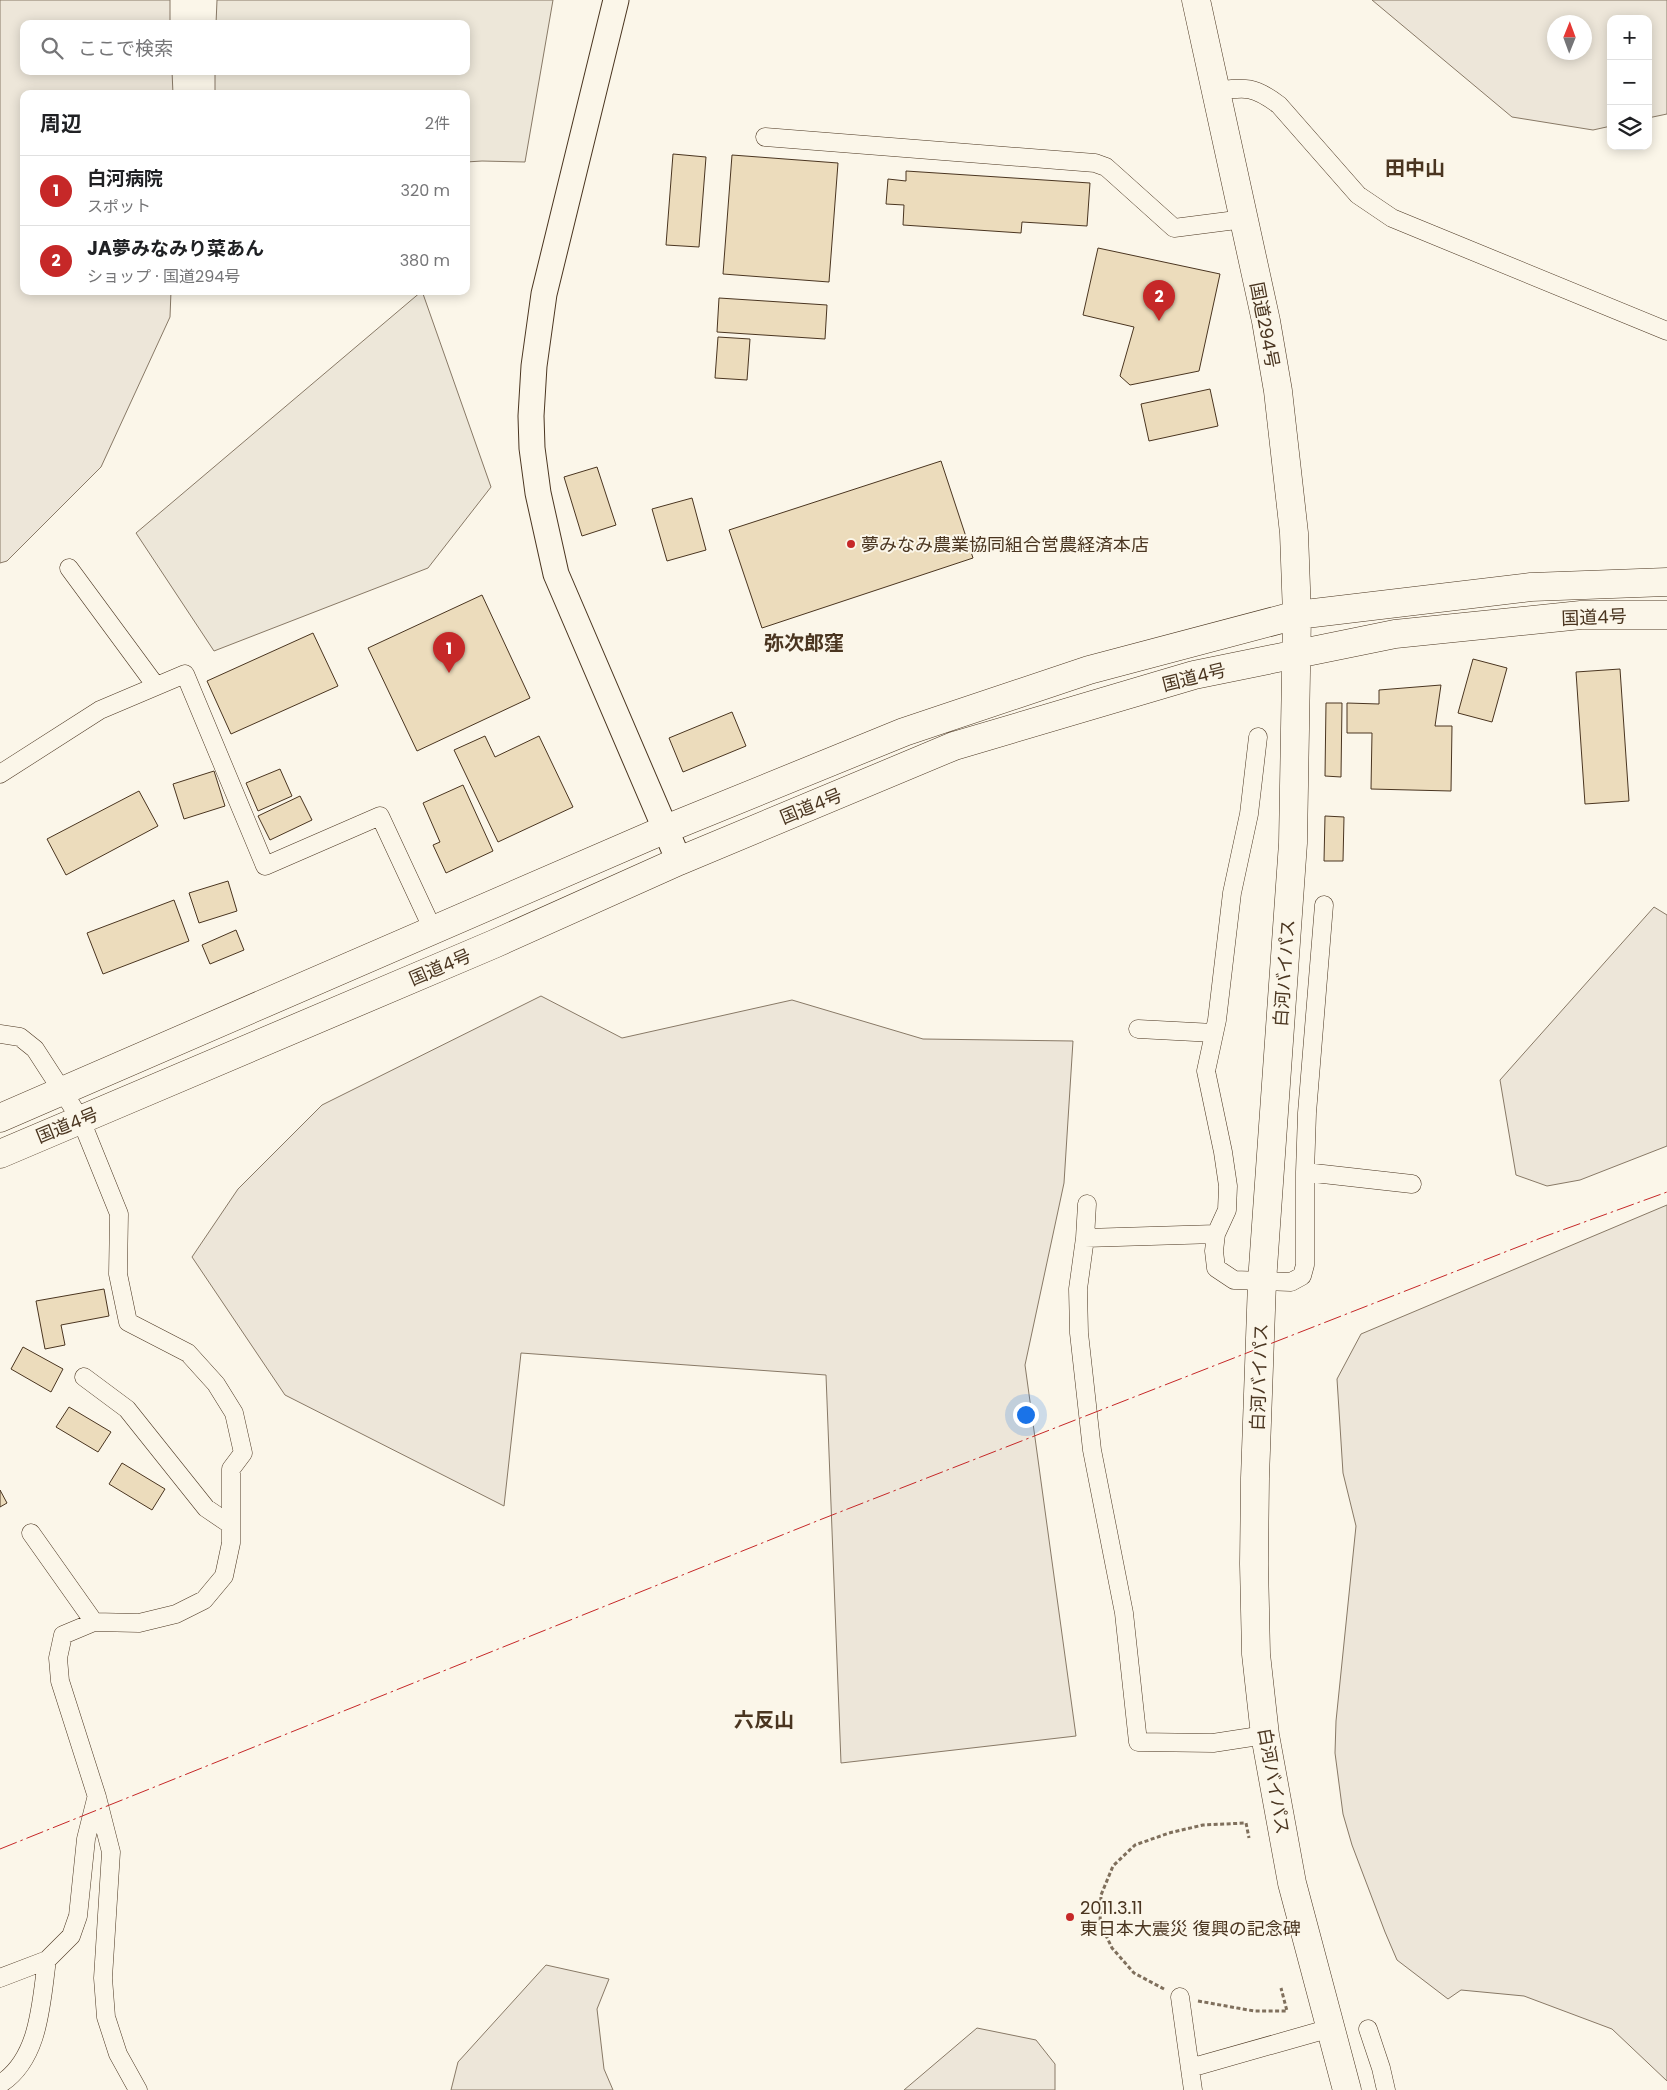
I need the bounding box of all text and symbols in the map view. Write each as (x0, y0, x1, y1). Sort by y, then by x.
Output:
north arrow (1547, 15, 1592, 60)
map controls (1607, 15, 1652, 150)
button: + (1607, 15, 1652, 60)
search box (20, 20, 470, 75)
icon: search (38, 34, 66, 62)
text: ここで検索 (78, 35, 173, 62)
button: − (1607, 60, 1652, 105)
button: layers (1607, 105, 1652, 150)
text: 周辺 (40, 109, 82, 138)
text: 2件 (425, 112, 450, 135)
district label: 田中山 (1385, 154, 1445, 182)
text: 白河病院 (87, 165, 163, 192)
text: 1 (53, 179, 59, 202)
text: 320 m (401, 179, 450, 202)
text: スポット (87, 195, 151, 218)
text: JA夢みなみり菜あん (87, 235, 264, 262)
text: 2 (51, 249, 61, 272)
text: 380 m (400, 249, 450, 272)
text: ショップ · 国道294号 (87, 265, 240, 288)
pin: 2 (1143, 280, 1175, 321)
street label: 国道294号 (1244, 280, 1286, 370)
place label: 夢みなみ農業協同組合営農経済本店 (861, 532, 1149, 557)
marker: 夢みなみ農業協同組合営農経済本店 (845, 538, 857, 550)
street label: 国道4号 (1561, 603, 1627, 631)
district label: 弥次郎窪 (764, 629, 844, 657)
pin: 1 (433, 632, 465, 673)
street label: 国道4号 (1159, 657, 1229, 697)
street label: 国道4号 (776, 782, 846, 830)
street label: 白河バイパス (1268, 918, 1300, 1028)
street label: 国道4号 (405, 943, 475, 991)
street label: 国道4号 (32, 1101, 102, 1149)
street label: 白河バイパス (1245, 1323, 1273, 1431)
your location (1013, 1402, 1039, 1428)
district label: 六反山 (734, 1706, 794, 1734)
street label: 白河バイパス (1252, 1726, 1296, 1836)
place label: 2011.3.11 東日本大震災 復興の記念碑 (1080, 1895, 1301, 1941)
marker: 2011.3.11 東日本大震災 復興の記念碑 (1064, 1911, 1076, 1923)

